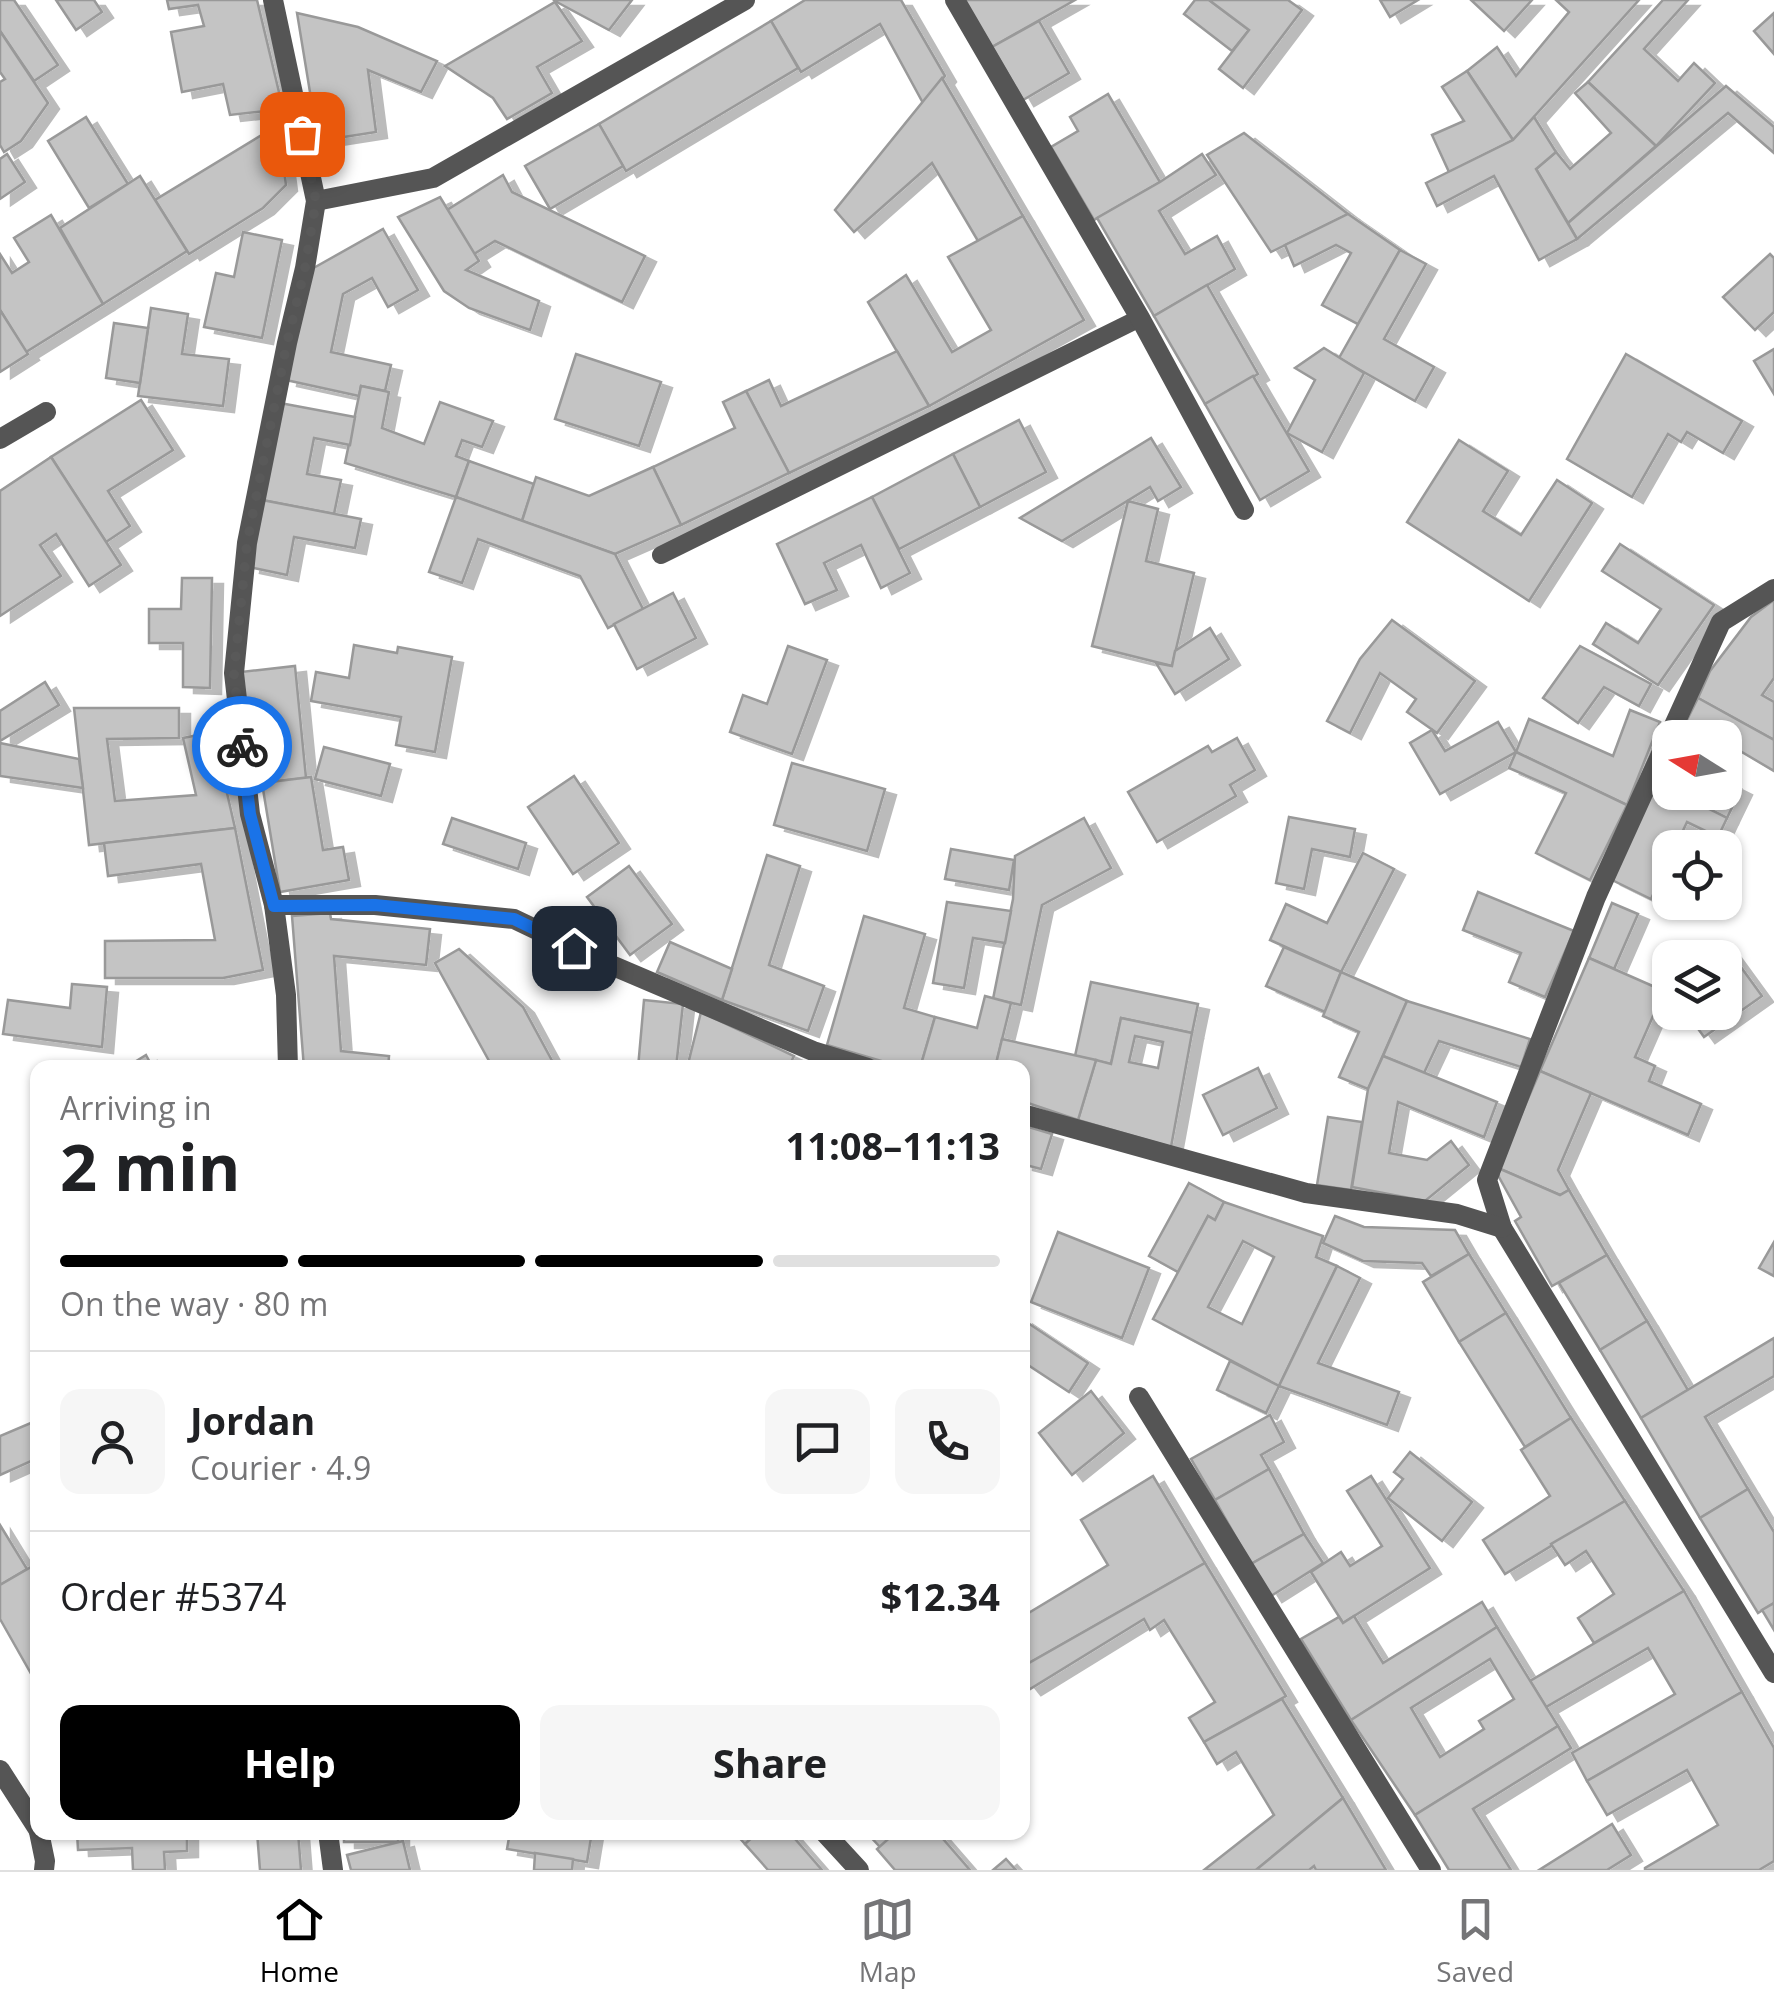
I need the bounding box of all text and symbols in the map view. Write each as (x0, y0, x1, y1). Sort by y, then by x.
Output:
pin (260, 92, 345, 177)
icon: bag (275, 107, 330, 162)
courier (192, 696, 292, 796)
icon: bike (215, 719, 270, 774)
north arrow (1652, 720, 1742, 810)
map controls (1652, 720, 1742, 1030)
button: locate (1652, 830, 1742, 920)
pin (532, 906, 617, 991)
icon: home (547, 921, 602, 976)
button: layers (1652, 940, 1742, 1030)
text: Arriving in (60, 1086, 212, 1129)
text: 11:08–11:13 (786, 1119, 1000, 1171)
text: 2 min (60, 1122, 240, 1210)
text: On the way · 80 m (60, 1282, 328, 1325)
button: person (60, 1389, 165, 1494)
button: chat (765, 1389, 870, 1494)
button: phone (895, 1389, 1000, 1494)
text: Jordan (190, 1394, 315, 1446)
text: Courier · 4.9 (190, 1446, 371, 1489)
text: Order #5374 (60, 1570, 287, 1622)
text: $12.34 (881, 1570, 1000, 1622)
button: Help (60, 1705, 520, 1820)
button: Share (540, 1705, 1000, 1820)
tab: Home (260, 1892, 339, 1990)
tab: Map (859, 1892, 917, 1990)
tab: Saved (1436, 1892, 1514, 1990)

